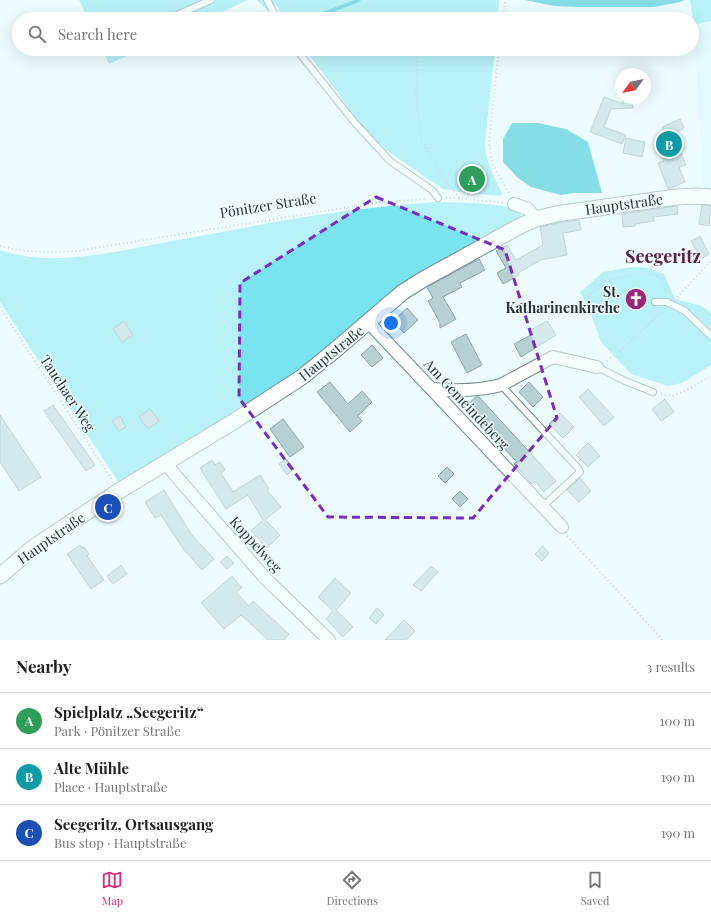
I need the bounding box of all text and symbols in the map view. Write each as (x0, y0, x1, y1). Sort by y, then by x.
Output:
search box (12, 12, 699, 56)
icon: search (26, 23, 48, 45)
text: Search here (58, 24, 137, 44)
north arrow (615, 68, 651, 104)
pin: B (656, 129, 682, 159)
pin: A (459, 164, 485, 194)
street label: Pönitzer Straße (218, 188, 318, 222)
street label: Hauptstraße (584, 189, 664, 219)
district label: Seegeritz (625, 244, 701, 268)
place label: St. Katharinenkirche (505, 282, 620, 317)
church icon: St. Katharinenkirche (623, 286, 649, 312)
your location (381, 313, 401, 333)
street label: Hauptstraße (295, 321, 367, 385)
street label: Tauchaer Weg (36, 351, 100, 436)
street label: Am Gemeindeberg (419, 354, 514, 454)
pin: C (95, 492, 121, 522)
street label: Hauptstraße (13, 508, 89, 568)
street label: Koppelweg (226, 512, 287, 577)
text: Nearby (16, 655, 71, 677)
text: 3 results (646, 658, 695, 675)
text: Spielplatz „Seegeritz“ (54, 702, 204, 722)
text: A (25, 712, 33, 729)
text: 100 m (660, 712, 695, 729)
text: Park · Pönitzer Straße (54, 722, 181, 739)
text: Alte Mühle (54, 758, 129, 778)
text: B (25, 768, 33, 785)
text: 190 m (661, 768, 695, 785)
text: Place · Hauptstraße (54, 778, 167, 795)
text: Seegeritz, Ortsausgang (54, 814, 213, 834)
text: C (24, 824, 34, 841)
text: 190 m (661, 824, 695, 841)
text: Bus stop · Hauptstraße (54, 834, 187, 851)
tab: Map (101, 869, 123, 908)
tab: Directions (326, 869, 378, 908)
tab: Saved (581, 869, 609, 908)

